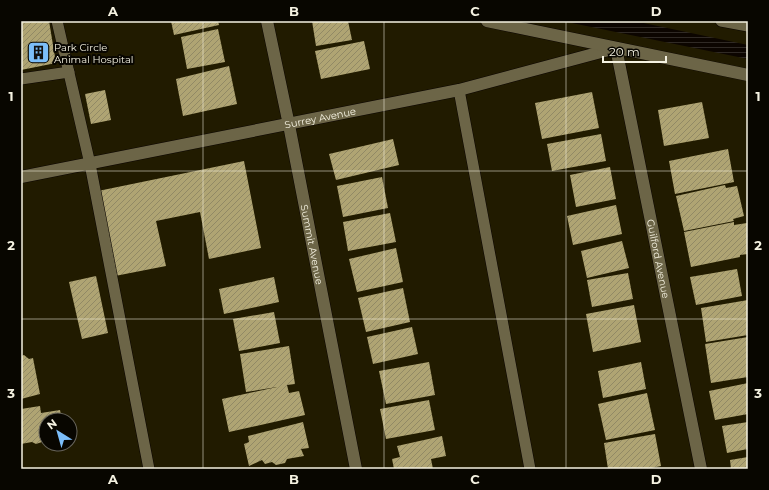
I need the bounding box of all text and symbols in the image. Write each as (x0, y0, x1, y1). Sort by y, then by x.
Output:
text: A (107, 3, 119, 19)
text: B (289, 3, 299, 19)
text: C (470, 3, 480, 19)
text: D (651, 3, 662, 19)
scale bar (603, 38, 666, 64)
building icon: Park Circle Animal Hospital (25, 40, 51, 66)
place label: Park Circle Animal Hospital (54, 41, 134, 66)
text: 20 m (609, 44, 640, 59)
text: 1 (8, 88, 14, 104)
text: 1 (755, 88, 761, 104)
street label: Surrey Avenue (283, 104, 357, 131)
street label: Summit Avenue (298, 203, 326, 286)
street label: Guilford Avenue (644, 218, 673, 299)
text: 2 (7, 237, 15, 253)
text: 2 (754, 237, 762, 253)
text: 3 (6, 385, 15, 401)
text: 3 (753, 385, 762, 401)
north arrow (38, 412, 78, 452)
text: N (44, 416, 60, 432)
text: A (107, 471, 119, 487)
text: B (289, 471, 299, 487)
text: C (470, 471, 480, 487)
text: D (651, 471, 662, 487)

